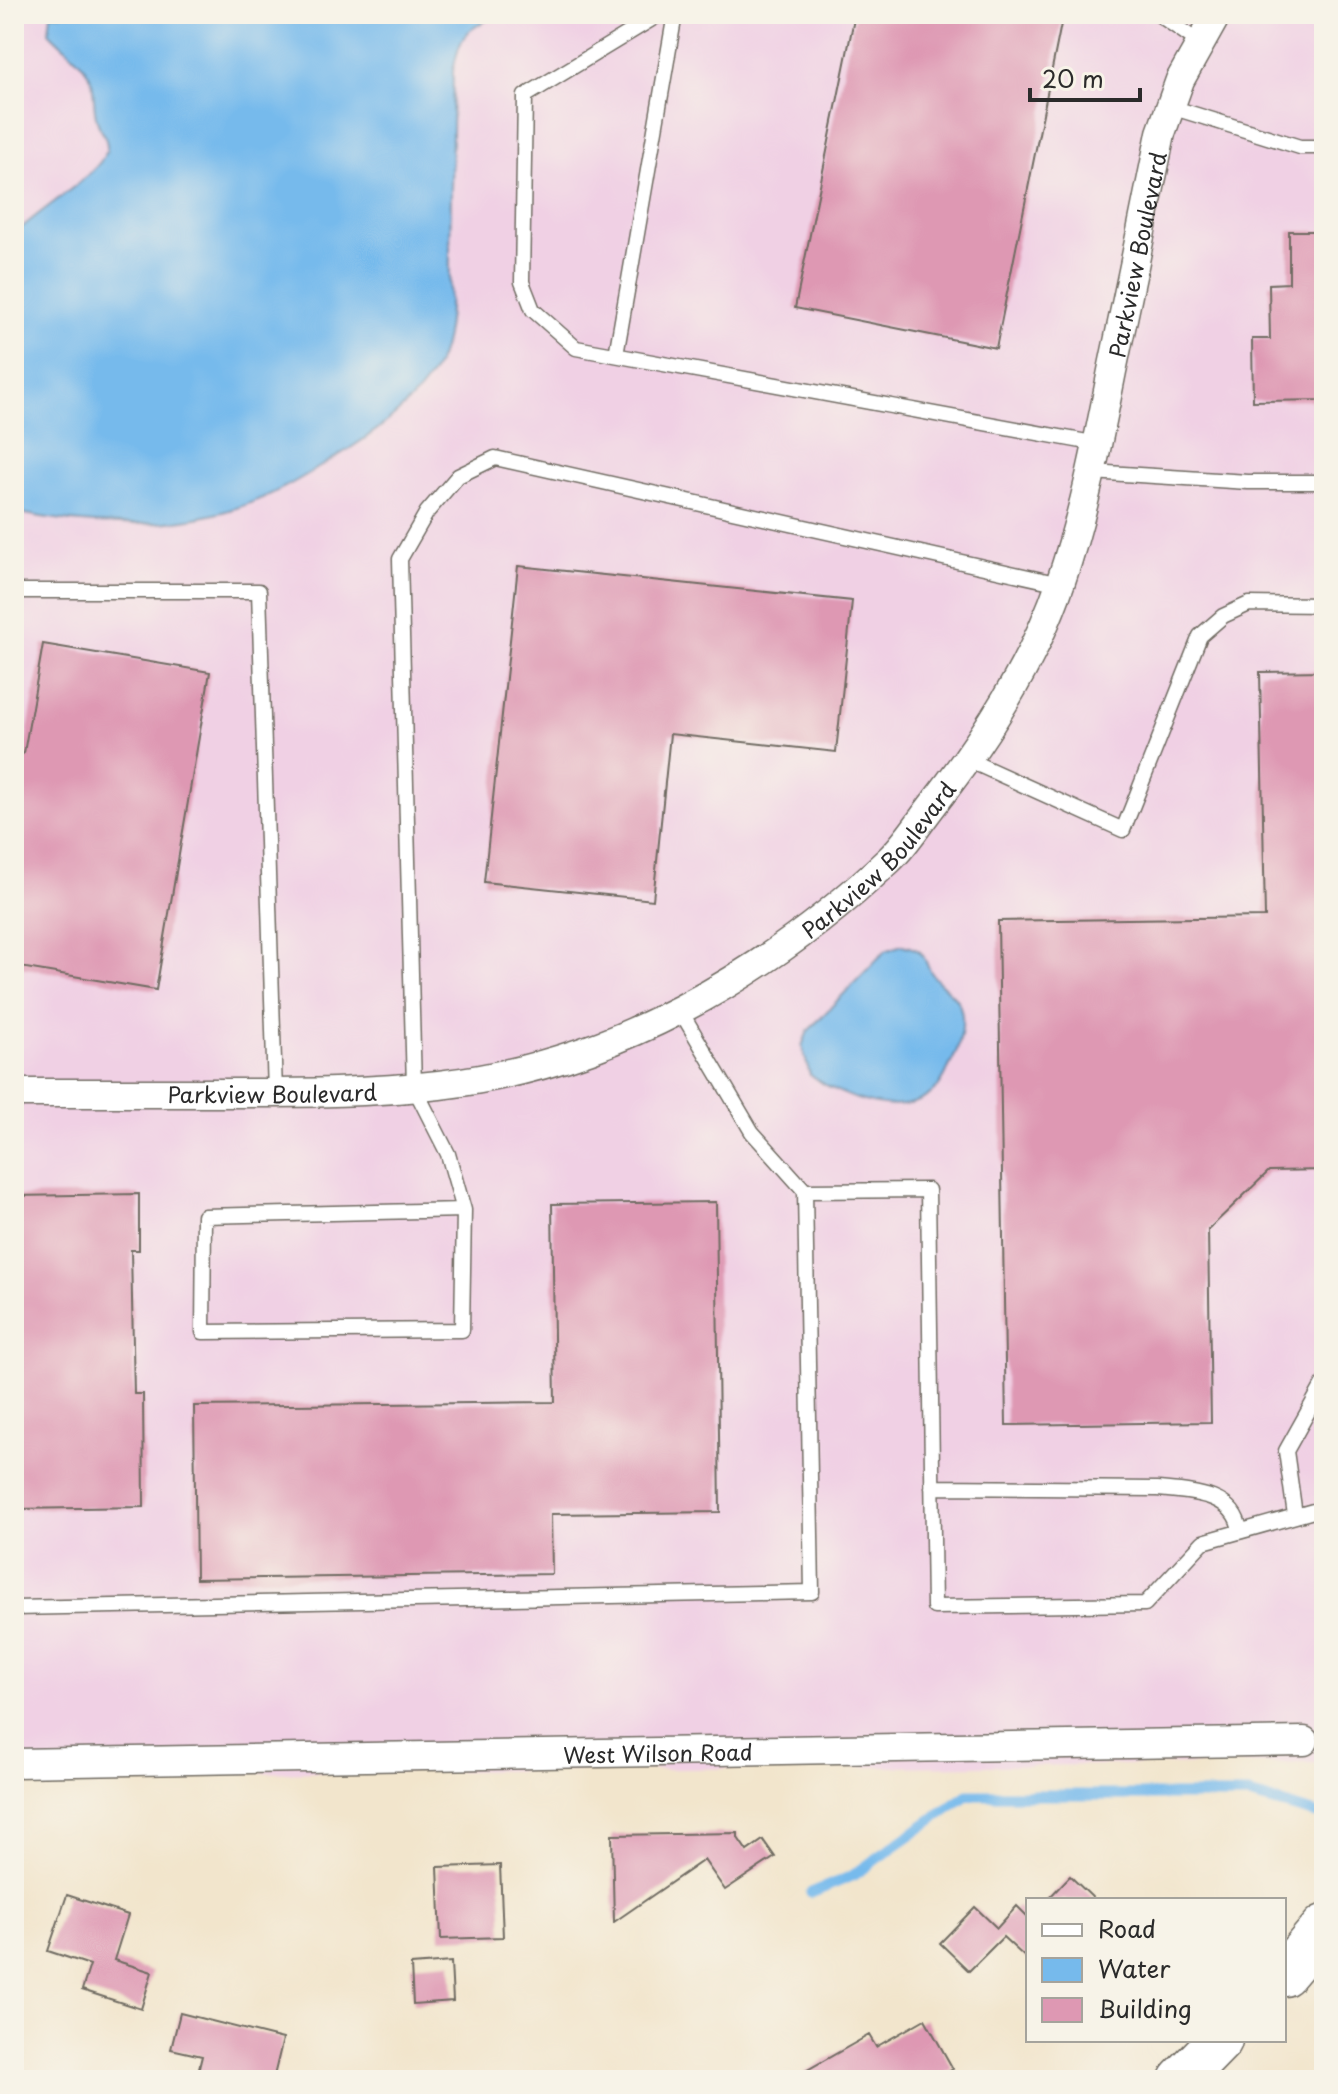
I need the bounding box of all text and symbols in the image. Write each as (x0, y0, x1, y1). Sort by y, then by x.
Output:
scale bar (1030, 52, 1140, 102)
text: 20 m (1042, 60, 1104, 96)
street label: Parkview Boulevard (1099, 149, 1173, 360)
street label: Parkview Boulevard (794, 773, 962, 945)
street label: Parkview Boulevard (167, 1074, 377, 1110)
street label: West Wilson Road (563, 1734, 753, 1770)
legend (1026, 1898, 1286, 2042)
text: Road (1098, 1910, 1156, 1946)
text: Water (1098, 1950, 1171, 1986)
text: Building (1098, 1990, 1192, 2026)

